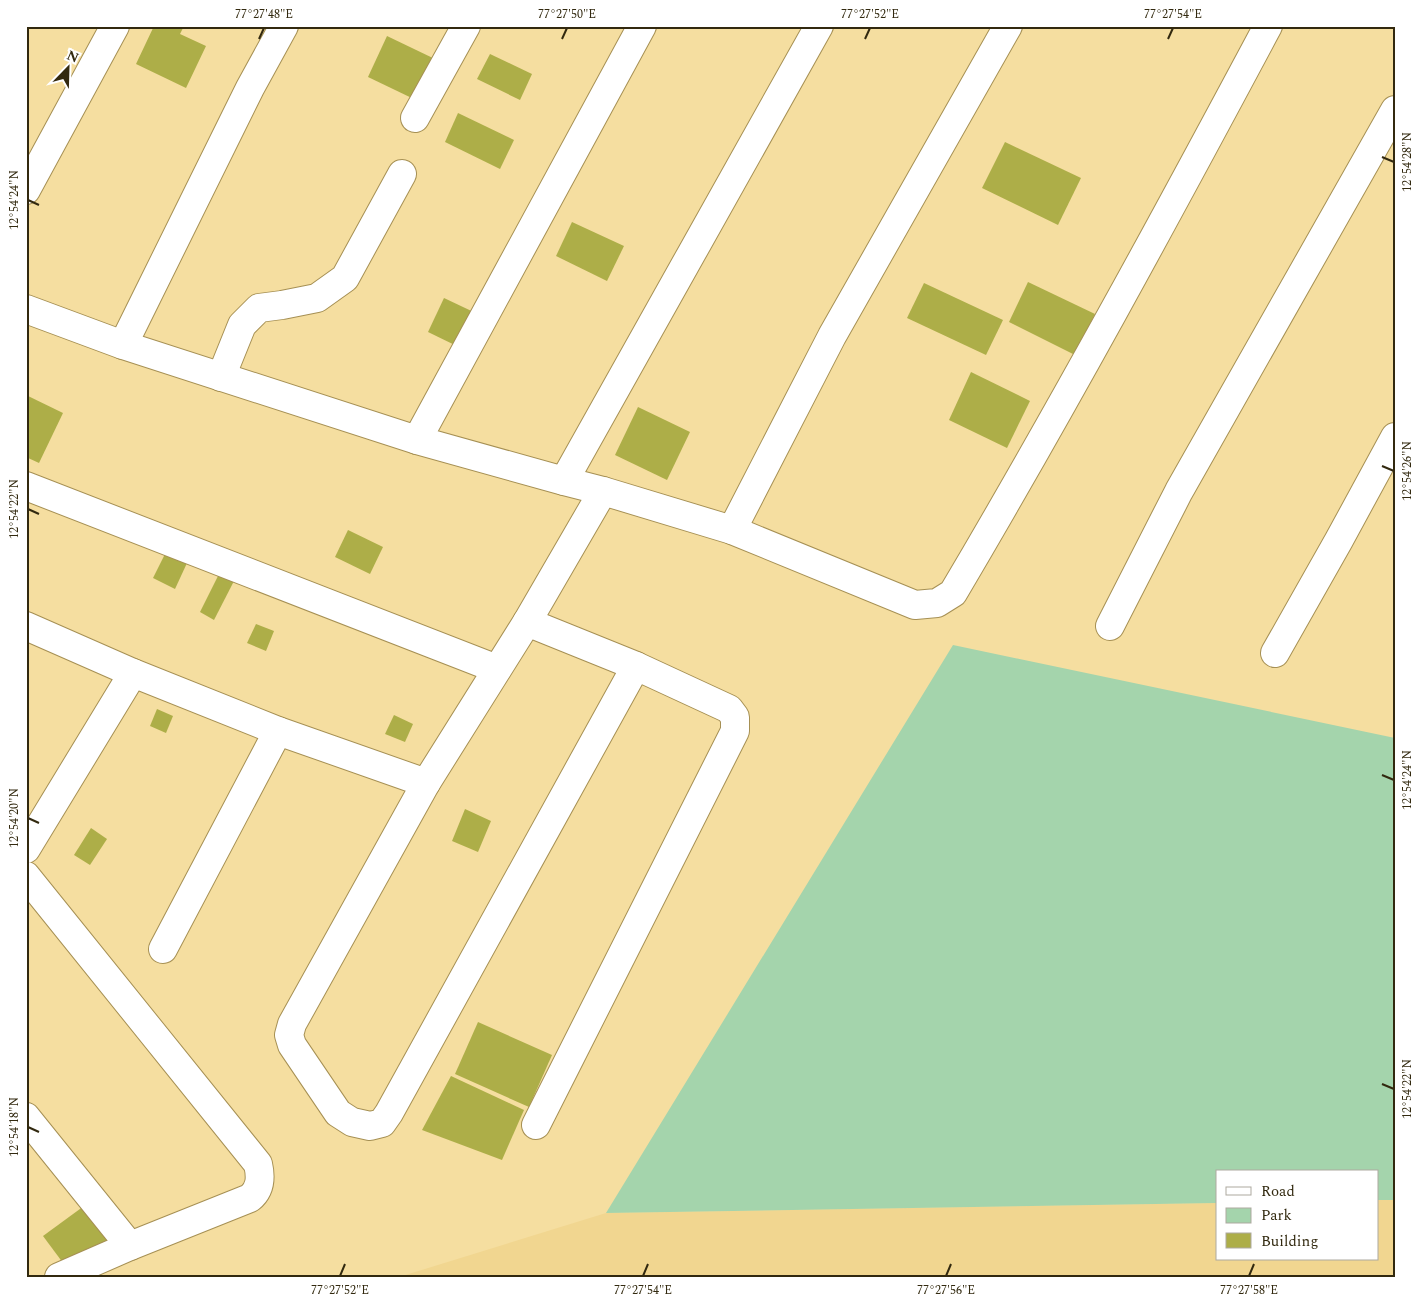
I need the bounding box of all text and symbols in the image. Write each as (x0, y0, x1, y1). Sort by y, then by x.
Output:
text: 77°27'48"E (235, 5, 293, 24)
text: 77°27'50"E (538, 5, 596, 24)
text: 77°27'52"E (841, 5, 899, 24)
text: 77°27'54"E (1144, 5, 1202, 24)
north arrow (42, 42, 92, 92)
text: N (64, 45, 82, 68)
text: 12°54'28"N (1398, 132, 1417, 192)
text: 12°54'24"N (5, 170, 24, 230)
text: 12°54'26"N (1398, 441, 1417, 501)
text: 12°54'22"N (5, 479, 24, 539)
text: 12°54'24"N (1398, 750, 1417, 810)
text: 12°54'20"N (5, 788, 24, 848)
text: 12°54'22"N (1398, 1059, 1417, 1119)
text: 12°54'18"N (5, 1097, 24, 1157)
legend (1216, 1170, 1378, 1260)
text: Road (1261, 1180, 1295, 1203)
text: Park (1261, 1204, 1292, 1227)
text: Building (1261, 1230, 1318, 1253)
text: 77°27'52"E (311, 1281, 369, 1300)
text: 77°27'54"E (614, 1281, 672, 1300)
text: 77°27'56"E (917, 1281, 975, 1300)
text: 77°27'58"E (1220, 1281, 1278, 1300)

